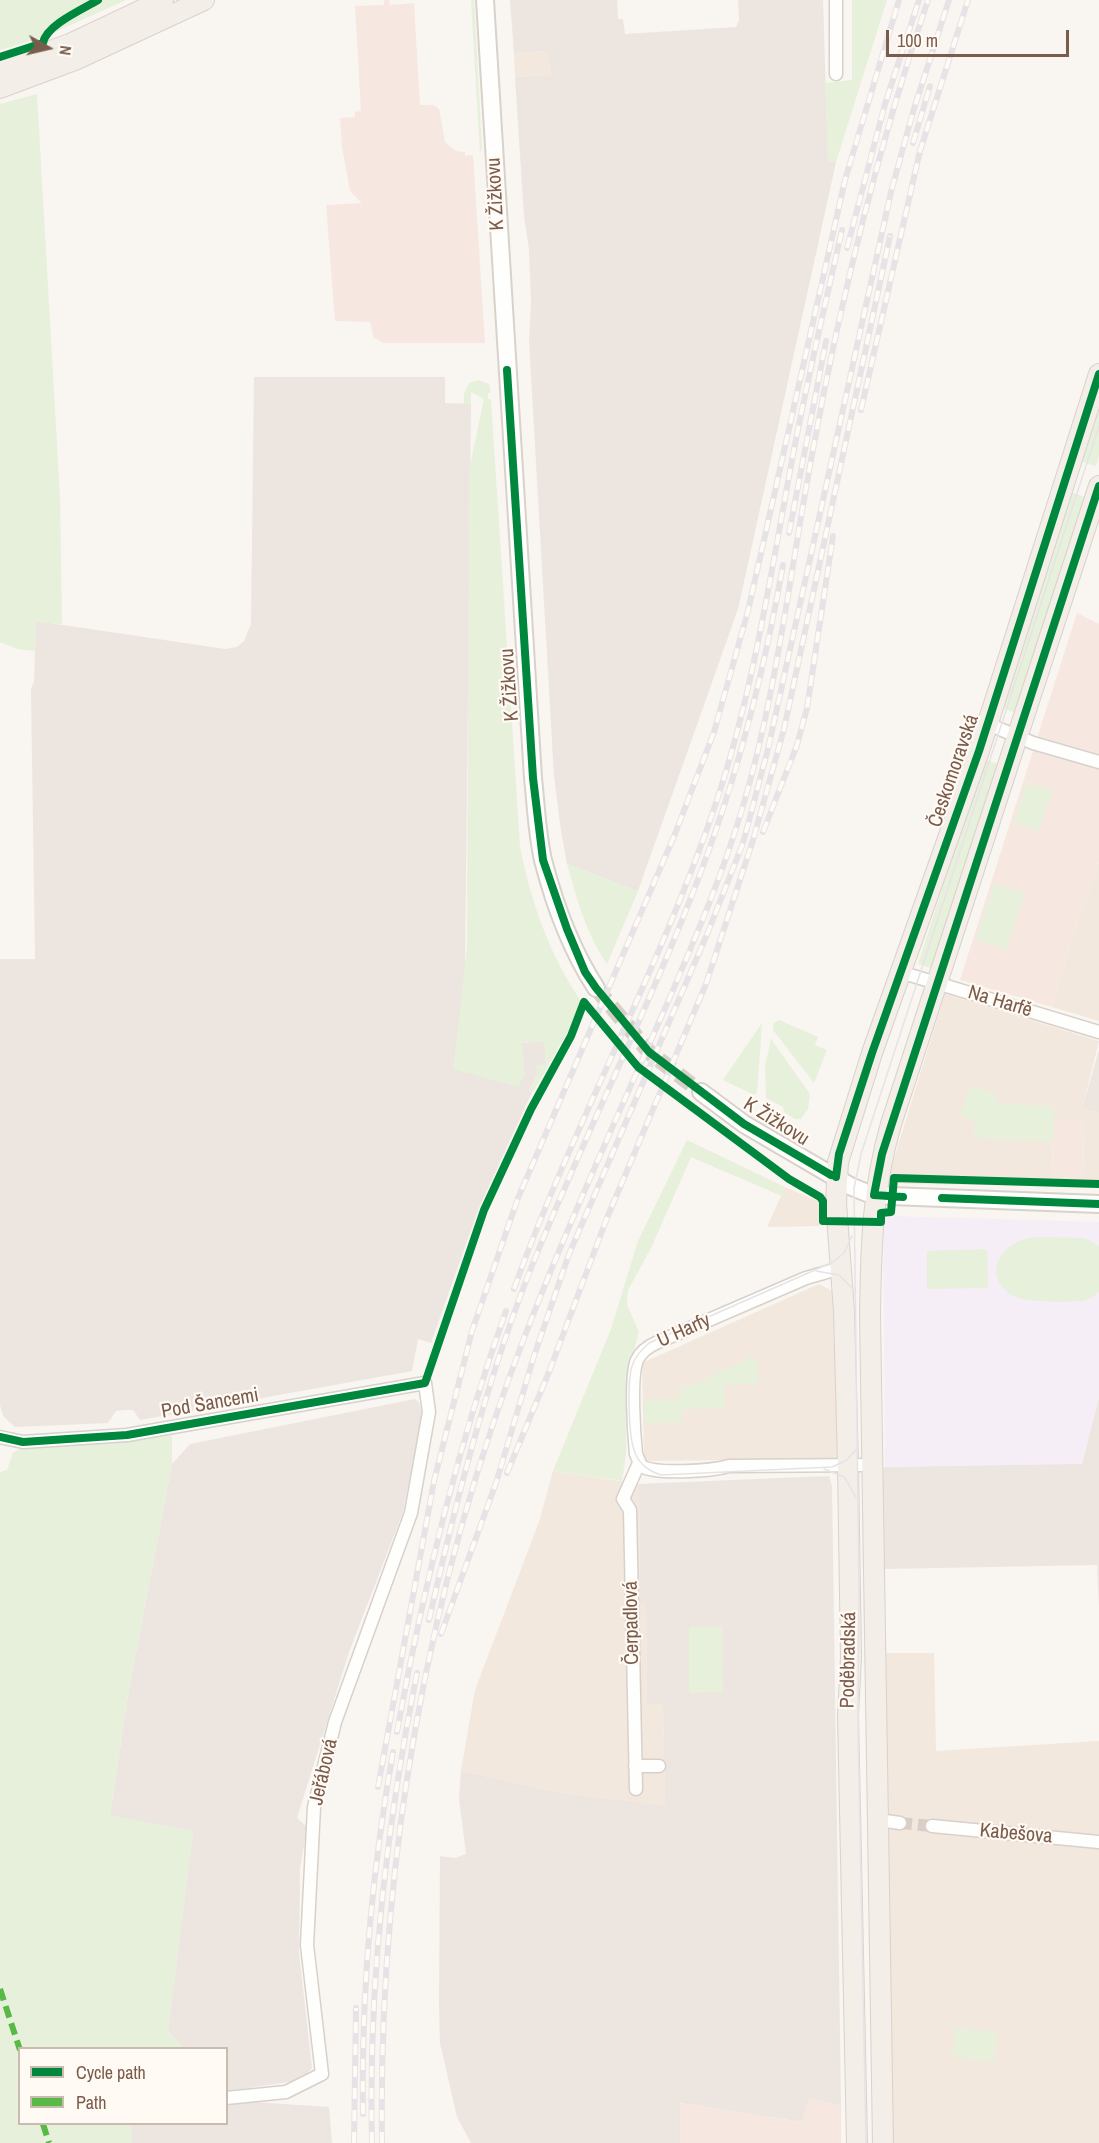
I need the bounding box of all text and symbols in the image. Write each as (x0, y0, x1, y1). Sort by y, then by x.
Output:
north arrow (18, 18, 78, 78)
scale bar (889, 18, 1072, 56)
text: 100 m (897, 28, 938, 53)
text: N (54, 44, 77, 57)
street label: K Žižkovu (482, 157, 510, 231)
street label: K Žižkovu (495, 648, 525, 722)
street label: Českomoravská (924, 712, 984, 830)
street label: Na Harfě (965, 981, 1035, 1023)
street label: K Žižkovu (739, 1093, 813, 1151)
street label: U Harfy (654, 1309, 714, 1353)
street label: Pod Šancemi (159, 1384, 261, 1424)
street label: Čerpadlová (619, 1581, 645, 1665)
street label: Poděbradská (836, 1611, 862, 1709)
street label: Jeřábová (305, 1736, 343, 1808)
street label: Kabešova (979, 1819, 1053, 1849)
legend (18, 2047, 228, 2125)
text: Cycle path (76, 2060, 146, 2085)
text: Path (76, 2090, 106, 2115)

